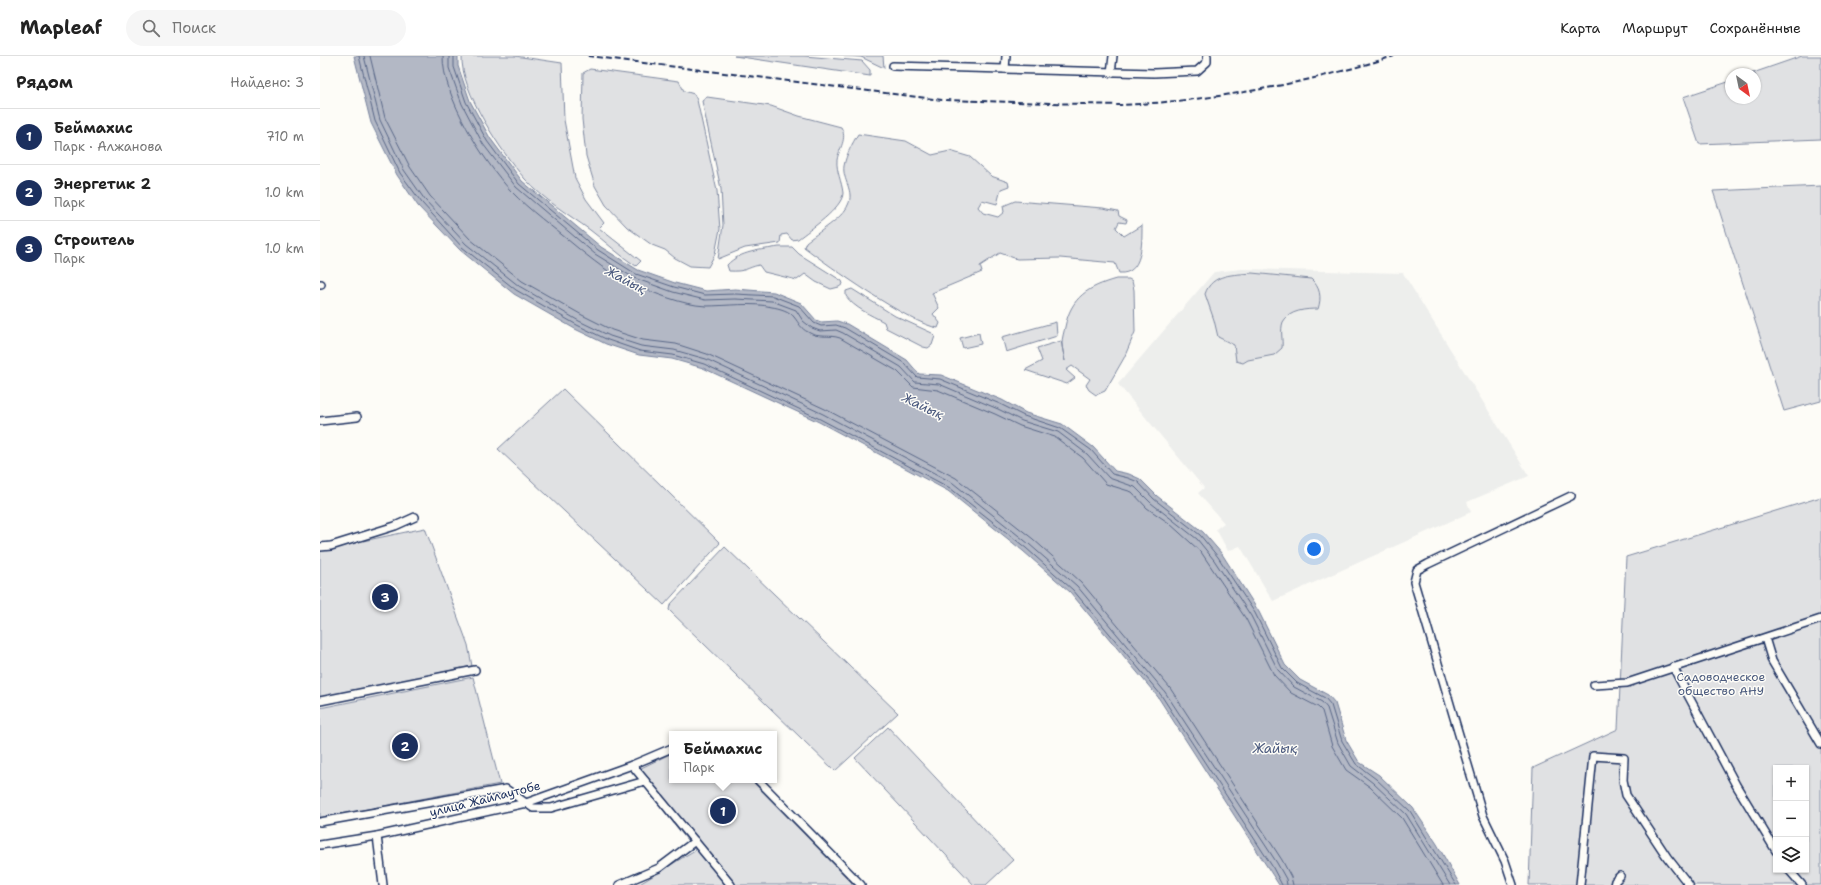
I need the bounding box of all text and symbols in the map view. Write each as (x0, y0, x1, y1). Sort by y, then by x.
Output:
search box (126, 10, 406, 46)
text: Mapleaf (20, 15, 102, 40)
icon: search (140, 17, 162, 39)
text: Поиск (172, 18, 216, 38)
text: Карта (1560, 19, 1600, 37)
text: Маршрут (1622, 19, 1688, 37)
text: Сохранённые (1710, 19, 1801, 37)
north arrow (1725, 68, 1761, 104)
text: Рядом (16, 71, 73, 93)
text: Найдено: 3 (230, 74, 304, 91)
text: Беймахис (54, 118, 133, 138)
text: 1 (26, 128, 32, 145)
text: 710 m (266, 128, 304, 145)
text: Парк · Алжанова (54, 138, 162, 155)
text: Энергетик 2 (54, 174, 151, 194)
text: 2 (24, 184, 34, 201)
text: 1.0 km (265, 184, 304, 201)
text: Парк (54, 194, 85, 211)
text: Строитель (54, 230, 135, 250)
text: 3 (24, 240, 34, 257)
text: 1.0 km (265, 240, 304, 257)
text: Парк (54, 250, 85, 267)
water label: Жайық (601, 262, 650, 298)
water label: Жайық (898, 388, 947, 424)
your location (1304, 539, 1324, 559)
pin: 3 (372, 582, 398, 612)
park label: Садоводческое общество АНУ (1677, 669, 1766, 699)
pin: 2 (392, 731, 418, 761)
popup (669, 731, 777, 783)
text: Беймахис (684, 739, 762, 759)
water label: Жайық (1252, 740, 1298, 757)
text: Парк (684, 759, 714, 776)
map controls (1773, 765, 1809, 873)
button: + (1773, 765, 1809, 801)
street label: улица Жайлаутобе (428, 777, 542, 821)
pin: 1 (710, 796, 736, 826)
button: − (1773, 801, 1809, 837)
button: layers (1773, 837, 1809, 873)

